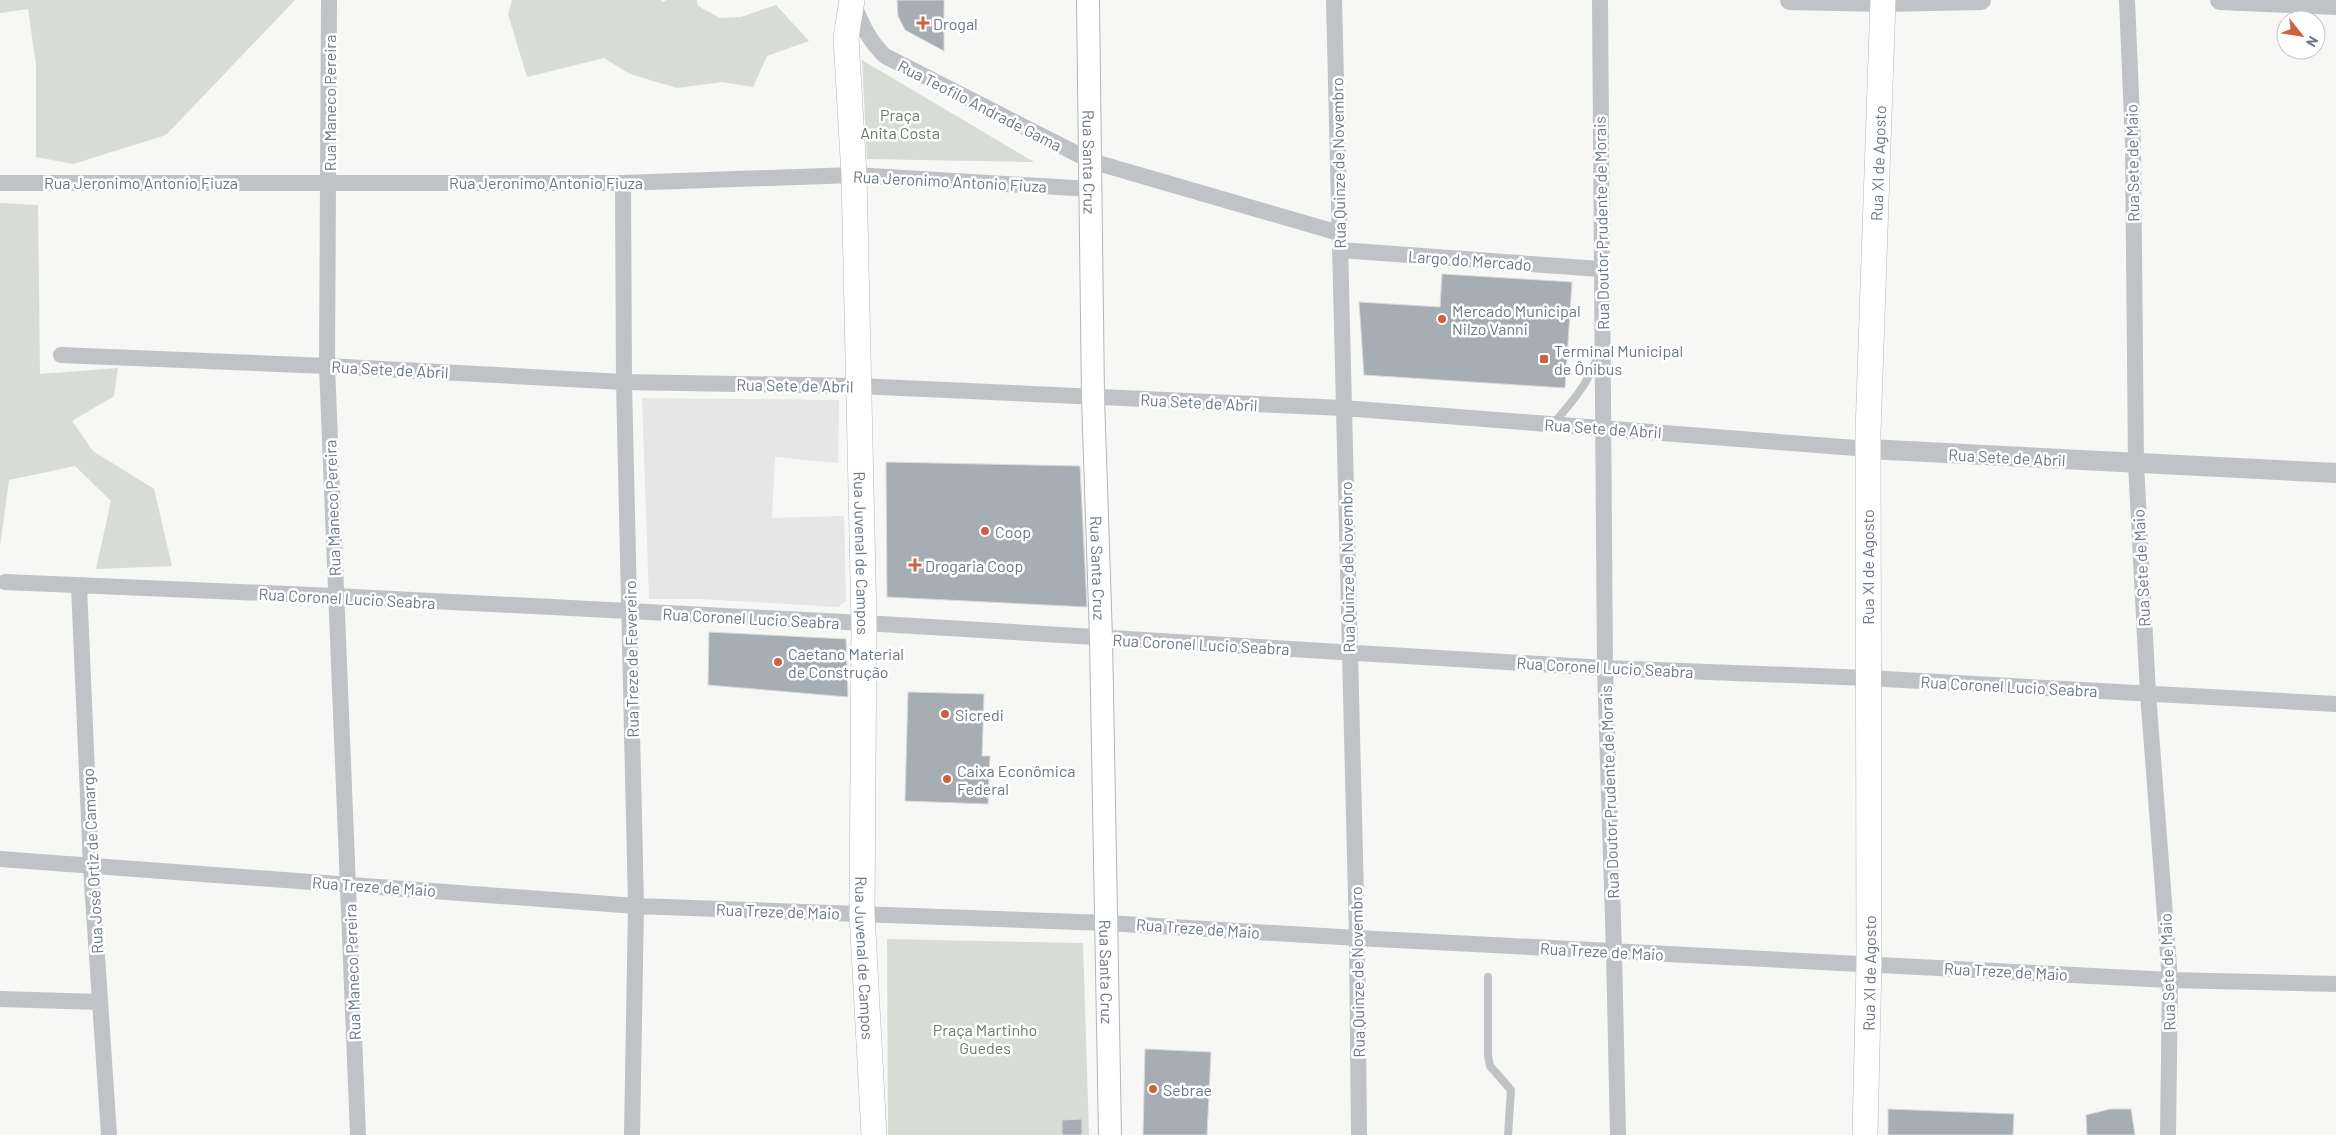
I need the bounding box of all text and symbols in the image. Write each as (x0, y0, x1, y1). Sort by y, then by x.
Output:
north arrow (2276, 10, 2326, 60)
place label: Drogal (933, 14, 978, 33)
marker: Drogal (917, 17, 929, 29)
text: N (2303, 33, 2322, 50)
street label: Rua Maneco Pereira (320, 35, 339, 171)
street label: Rua Teofilo Andrade Gama (895, 55, 1065, 155)
street label: Rua Quinze de Novembro (1327, 77, 1349, 249)
street label: Rua Sete de Maio (2121, 104, 2143, 222)
park label: Praça Anita Costa (860, 105, 940, 142)
street label: Rua XI de Agosto (1866, 105, 1889, 221)
street label: Rua Santa Cruz (1080, 110, 1100, 214)
street label: Rua Doutor Prudente de Morais (1590, 116, 1612, 330)
street label: Rua Jeronimo Antonio Fiuza (853, 166, 1047, 196)
street label: Rua Jeronimo Antonio Fiuza (44, 173, 238, 192)
street label: Rua Jeronimo Antonio Fiuza (449, 173, 643, 192)
street label: Largo do Mercado (1408, 246, 1532, 274)
place label: Mercado Municipal Nilzo Vanni (1452, 301, 1581, 338)
marker: Mercado Municipal Nilzo Vanni (1436, 313, 1448, 325)
place label: Terminal Municipal de Ônibus (1554, 341, 1683, 378)
marker: Terminal Municipal de Ônibus (1538, 353, 1550, 365)
street label: Rua Sete de Abril (331, 356, 449, 382)
street label: Rua Sete de Abril (736, 374, 854, 396)
street label: Rua Sete de Abril (1140, 389, 1258, 415)
street label: Rua Sete de Abril (1544, 414, 1662, 442)
street label: Rua Maneco Pereira (320, 439, 344, 577)
street label: Rua Sete de Abril (1948, 444, 2066, 470)
street label: Rua Juvenal de Campos (851, 471, 874, 635)
street label: Rua Quinze de Novembro (1336, 481, 1358, 653)
street label: Rua XI de Agosto (1858, 509, 1877, 625)
street label: Rua Sete de Maio (2128, 509, 2154, 627)
street label: Rua Santa Cruz (1087, 515, 1110, 620)
place label: Coop (995, 522, 1031, 541)
marker: Coop (979, 525, 991, 537)
place label: Drogaria Coop (925, 556, 1023, 575)
marker: Drogaria Coop (909, 559, 921, 571)
street label: Rua Treze de Fevereiro (620, 580, 642, 738)
street label: Rua Coronel Lucio Seabra (258, 584, 436, 612)
street label: Rua Coronel Lucio Seabra (662, 604, 840, 632)
street label: Rua Coronel Lucio Seabra (1112, 630, 1290, 658)
place label: Caetano Material de Construção (788, 644, 904, 681)
street label: Rua Coronel Lucio Seabra (1516, 653, 1694, 681)
marker: Caetano Material de Construção (772, 656, 784, 668)
street label: Rua Coronel Lucio Seabra (1920, 672, 2098, 700)
street label: Rua Doutor Prudente de Morais (1596, 685, 1622, 899)
place label: Sicredi (955, 705, 1004, 724)
marker: Sicredi (939, 708, 951, 720)
place label: Caixa Econômica Federal (957, 761, 1075, 798)
street label: Rua José Ortiz de Camargo (78, 768, 106, 954)
marker: Caixa Econômica Federal (941, 773, 953, 785)
street label: Rua Treze de Maio (311, 872, 437, 900)
street label: Rua Juvenal de Campos (852, 876, 878, 1040)
street label: Rua Quinze de Novembro (1346, 886, 1368, 1058)
street label: Rua Treze de Maio (716, 899, 840, 923)
street label: Rua Maneco Pereira (340, 903, 364, 1041)
street label: Rua Sete de Maio (2155, 913, 2179, 1031)
street label: Rua Treze de Maio (1135, 914, 1261, 942)
street label: Rua XI de Agosto (1858, 915, 1879, 1031)
street label: Rua Santa Cruz (1097, 919, 1117, 1024)
street label: Rua Treze de Maio (1540, 938, 1664, 964)
street label: Rua Treze de Maio (1944, 958, 2068, 984)
park label: Praça Martinho Guedes (933, 1020, 1037, 1057)
place label: Sebrae (1163, 1080, 1212, 1099)
marker: Sebrae (1147, 1083, 1159, 1095)

